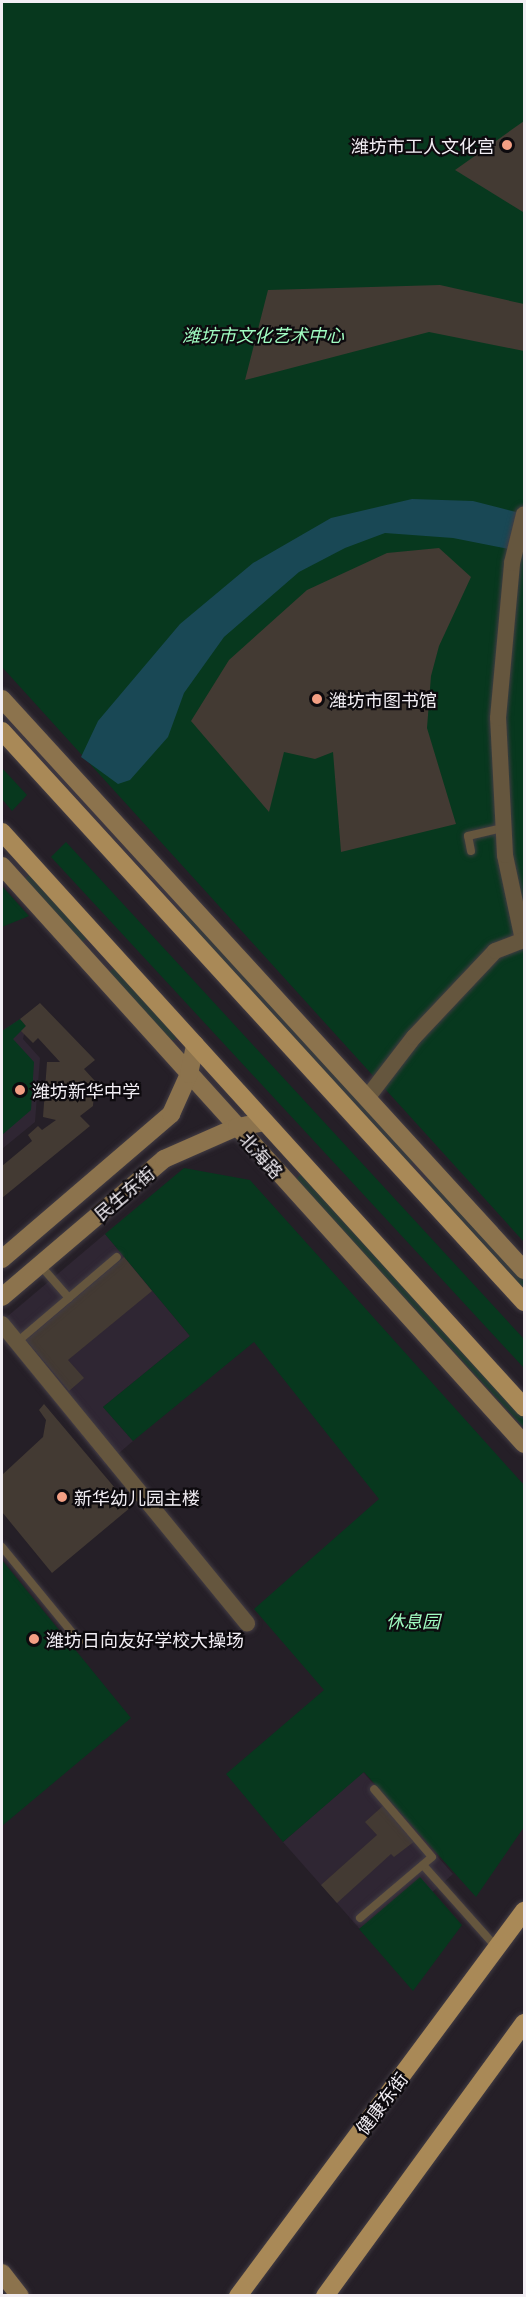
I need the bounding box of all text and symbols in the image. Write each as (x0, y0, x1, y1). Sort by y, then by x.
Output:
place label: 潍坊市工人文化宫 (351, 134, 495, 156)
marker: 潍坊市工人文化宫 (500, 138, 514, 152)
park label: 潍坊市文化艺术中心 (182, 323, 344, 345)
place label: 潍坊市图书馆 (329, 688, 437, 710)
marker: 潍坊市图书馆 (310, 692, 324, 706)
place label: 潍坊新华中学 (32, 1079, 140, 1101)
marker: 潍坊新华中学 (13, 1083, 27, 1097)
street label: 北海路 (236, 1128, 288, 1182)
street label: 民生东街 (89, 1162, 159, 1224)
place label: 新华幼儿园主楼 (74, 1486, 200, 1508)
marker: 新华幼儿园主楼 (55, 1490, 69, 1504)
park label: 休息园 (386, 1609, 440, 1631)
place label: 潍坊日向友好学校大操场 (46, 1628, 244, 1650)
marker: 潍坊日向友好学校大操场 (27, 1632, 41, 1646)
street label: 健康东街 (351, 2068, 411, 2138)

